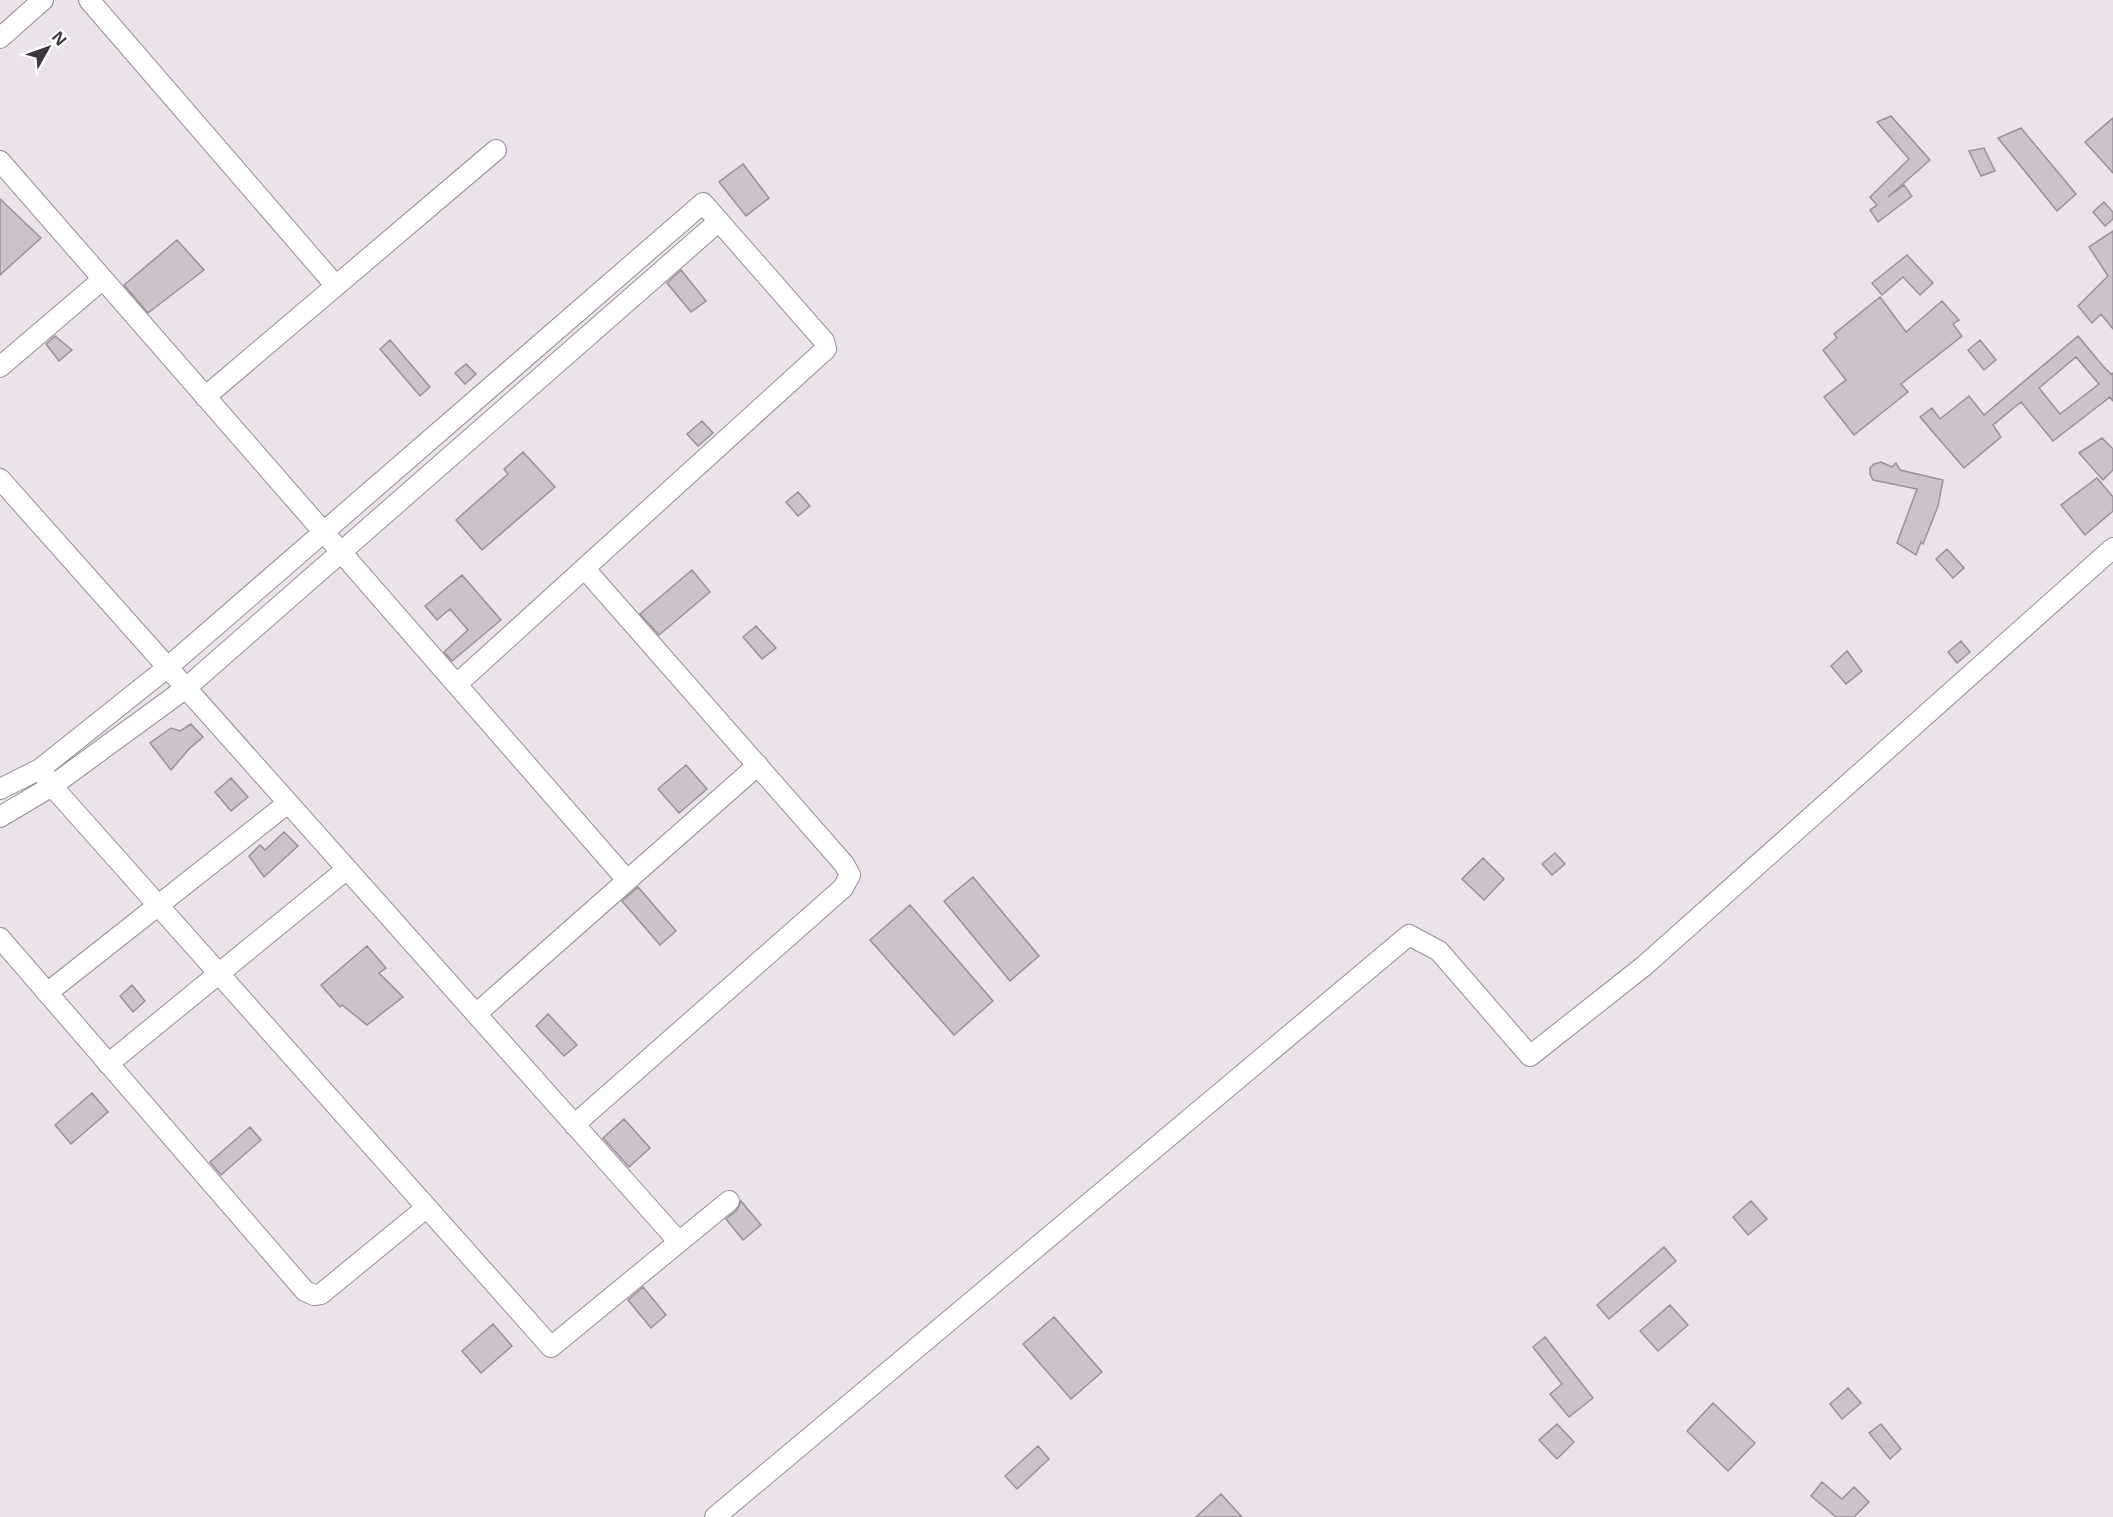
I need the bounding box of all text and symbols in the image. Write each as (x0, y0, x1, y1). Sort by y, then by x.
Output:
north arrow (18, 18, 78, 78)
text: N (47, 26, 72, 50)

